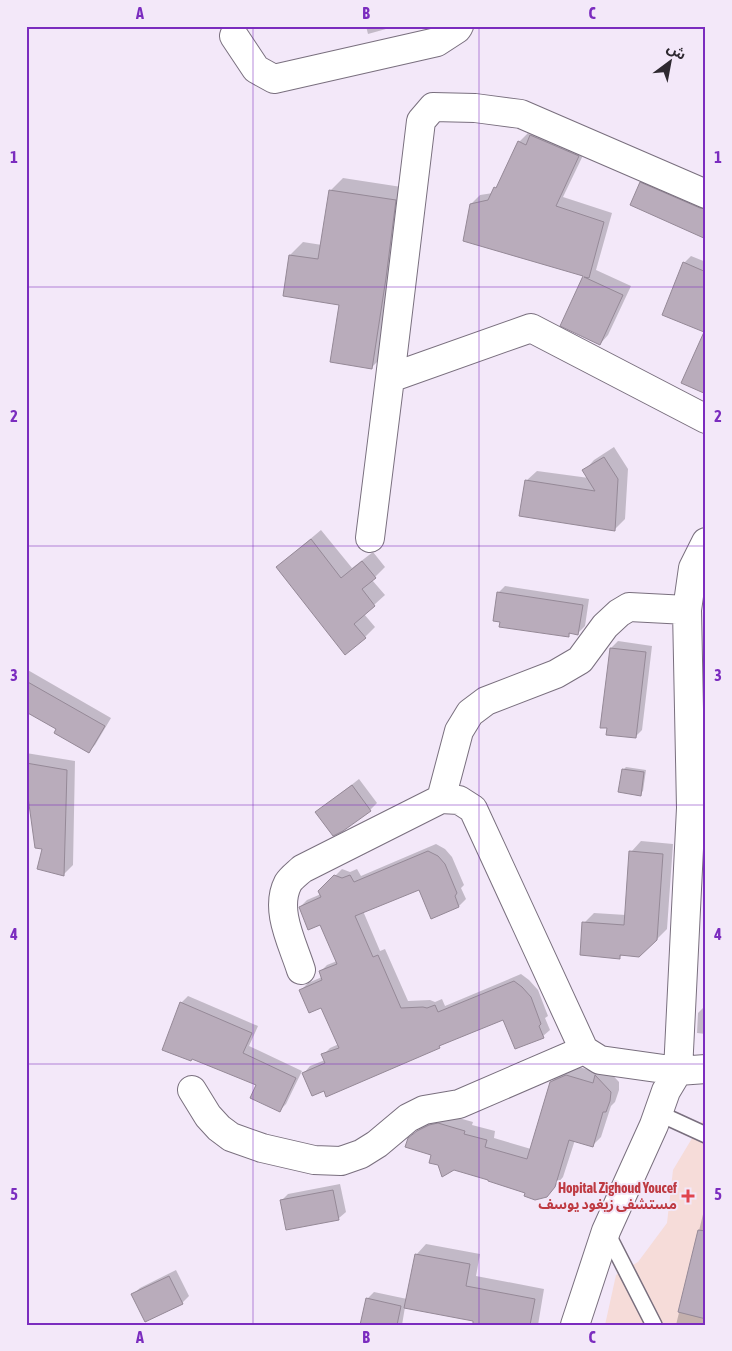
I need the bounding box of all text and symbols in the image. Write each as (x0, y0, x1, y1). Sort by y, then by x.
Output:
text: A (135, 4, 144, 22)
text: B (362, 4, 370, 22)
text: C (588, 4, 596, 22)
north arrow (644, 38, 694, 88)
text: ش (665, 39, 689, 63)
text: 1 (10, 148, 18, 166)
text: 1 (714, 148, 722, 166)
text: 2 (10, 407, 18, 425)
text: 2 (714, 407, 722, 425)
text: 3 (10, 666, 18, 684)
text: 3 (714, 666, 722, 684)
text: 4 (9, 925, 18, 943)
text: 4 (713, 925, 722, 943)
place label: Hopital Zighoud Youcef مستشفى زيغود يوسف (538, 1180, 677, 1213)
text: 5 (10, 1185, 18, 1203)
text: 5 (714, 1185, 722, 1203)
marker: Hopital Zighoud Youcef مستشفى زيغود يوسف (681, 1189, 695, 1203)
text: A (135, 1328, 144, 1346)
text: B (362, 1328, 370, 1346)
text: C (588, 1328, 596, 1346)

